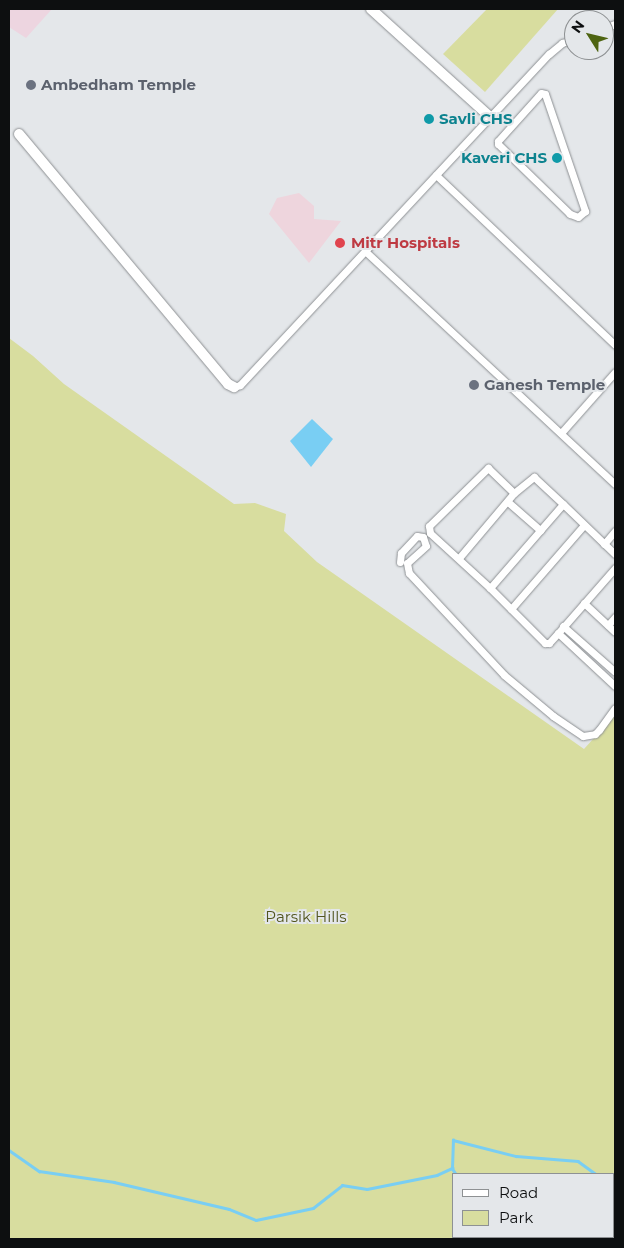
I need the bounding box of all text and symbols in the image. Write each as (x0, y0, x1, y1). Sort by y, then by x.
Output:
north arrow (564, 10, 614, 60)
text: N (567, 17, 588, 37)
place label: Ambedham Temple (41, 76, 196, 94)
marker: Ambedham Temple (25, 79, 37, 91)
place label: Savli CHS (439, 110, 512, 128)
marker: Savli CHS (423, 113, 435, 125)
place label: Kaveri CHS (461, 149, 547, 167)
marker: Kaveri CHS (551, 152, 563, 164)
place label: Mitr Hospitals (351, 234, 460, 252)
marker: Mitr Hospitals (333, 236, 347, 250)
place label: Ganesh Temple (484, 376, 605, 394)
marker: Ganesh Temple (468, 379, 480, 391)
park label: Parsik Hills (265, 908, 347, 926)
legend (452, 1173, 614, 1238)
text: Road (499, 1183, 538, 1202)
text: Park (499, 1208, 533, 1227)

